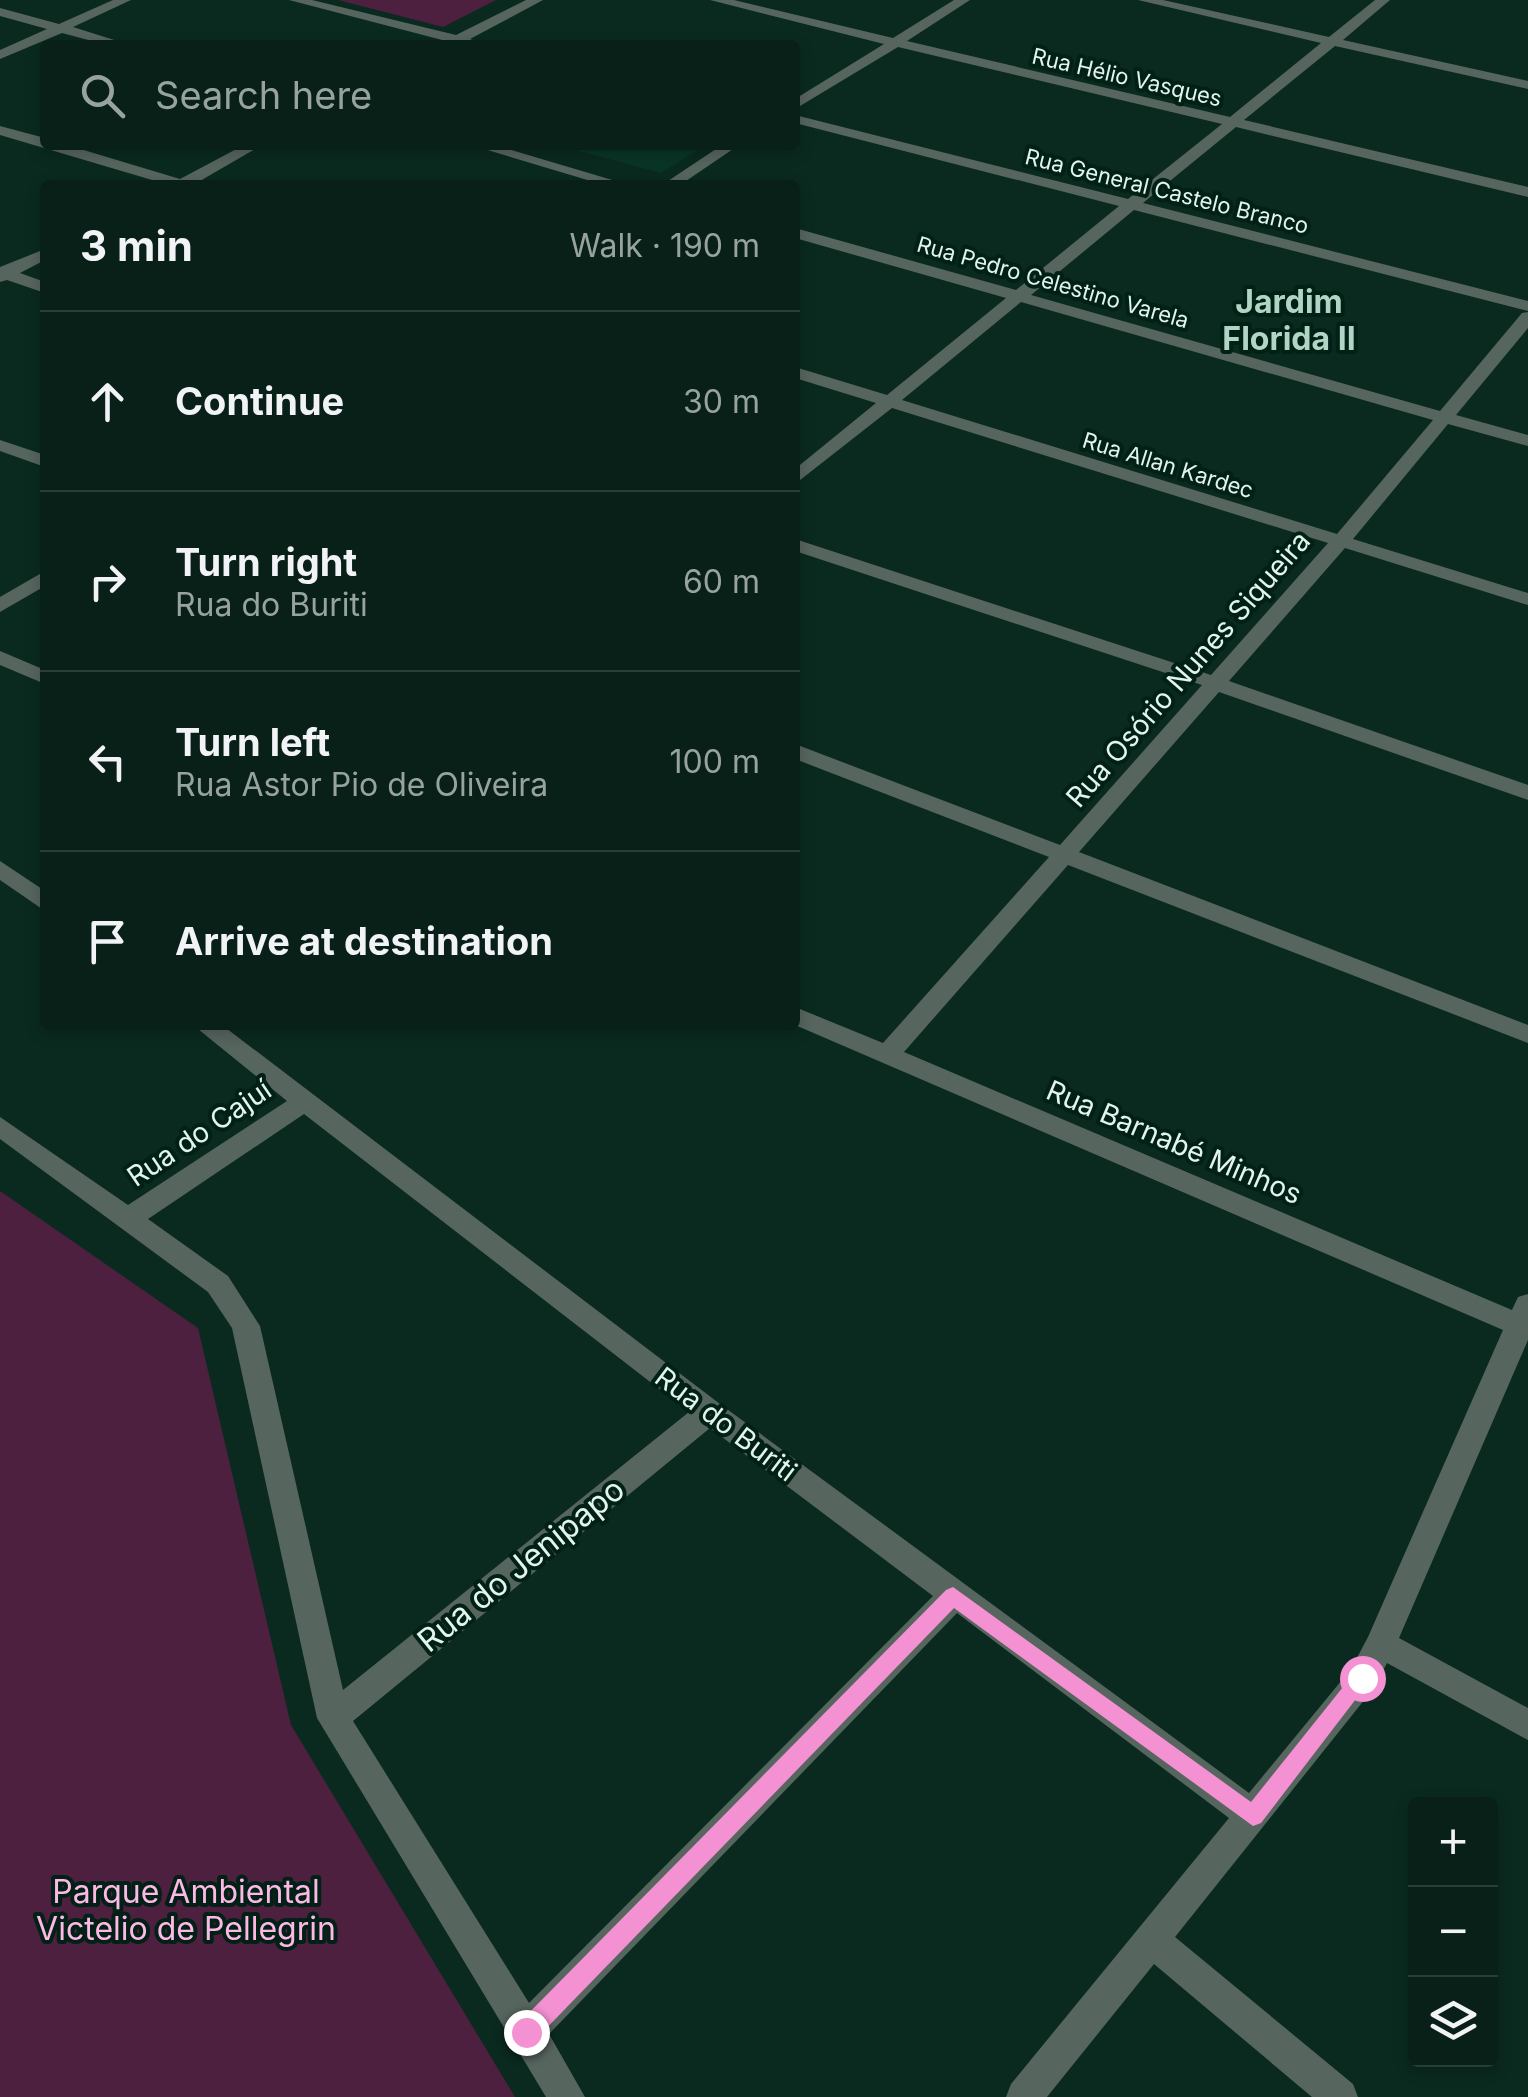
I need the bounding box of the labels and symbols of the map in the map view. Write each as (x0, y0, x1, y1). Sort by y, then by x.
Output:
street label: Rua Hélio Vasques (1030, 43, 1224, 111)
street label: Rua General Castelo Branco (1023, 143, 1311, 239)
street label: Rua Pedro Celestino Varela (914, 231, 1192, 333)
district label: Jardim Florida II (1222, 282, 1356, 358)
street label: Rua Allan Kardec (1080, 427, 1256, 503)
street label: Rua Osório Nunes Siqueira (1059, 524, 1317, 814)
street label: Rua do Cajuí (121, 1072, 278, 1194)
street label: Rua Barnabé Minhos (1041, 1073, 1307, 1211)
street label: Rua do Buriti (648, 1360, 804, 1488)
street label: Rua do Jenipapo (410, 1469, 632, 1660)
route start (1340, 1656, 1386, 1702)
park label: Parque Ambiental Victelio de Pellegrin (36, 1872, 336, 1948)
route end (504, 2010, 550, 2056)

